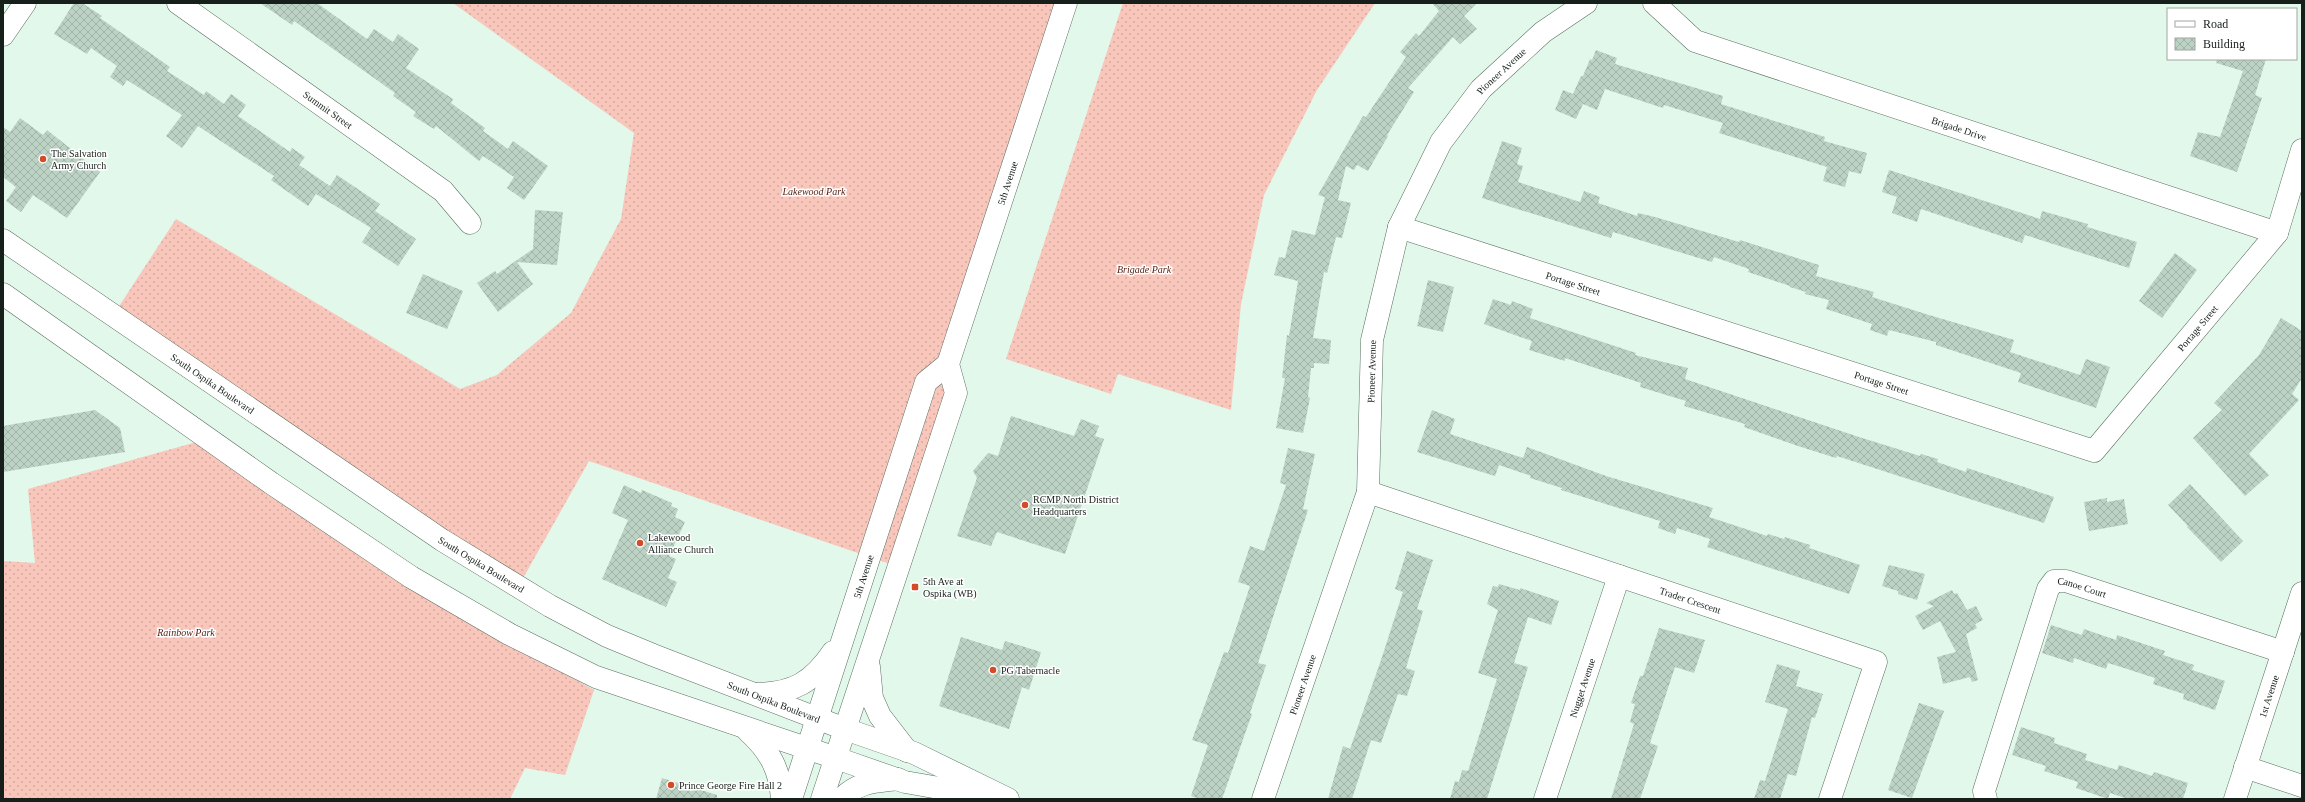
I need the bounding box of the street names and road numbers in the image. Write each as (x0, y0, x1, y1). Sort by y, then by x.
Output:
street label: Pioneer Avenue (1474, 45, 1528, 96)
street label: Summit Street (301, 88, 355, 131)
street label: Brigade Drive (1930, 114, 1988, 142)
street label: 5th Avenue (995, 159, 1020, 206)
street label: Portage Street (1545, 269, 1602, 297)
street label: Portage Street (2175, 303, 2220, 353)
street label: Pioneer Avenue (1365, 339, 1378, 403)
street label: South Ospika Boulevard (169, 351, 256, 416)
street label: Portage Street (1853, 369, 1910, 396)
street label: South Ospika Boulevard (436, 534, 526, 594)
street label: 5th Avenue (851, 553, 875, 600)
street label: Canoe Court (2057, 575, 2108, 599)
street label: Trader Crescent (1658, 585, 1723, 615)
street label: Pioneer Avenue (1287, 652, 1318, 716)
street label: Nugget Avenue (1567, 656, 1597, 719)
street label: 1st Avenue (2256, 673, 2281, 719)
street label: South Ospika Boulevard (726, 679, 822, 724)

